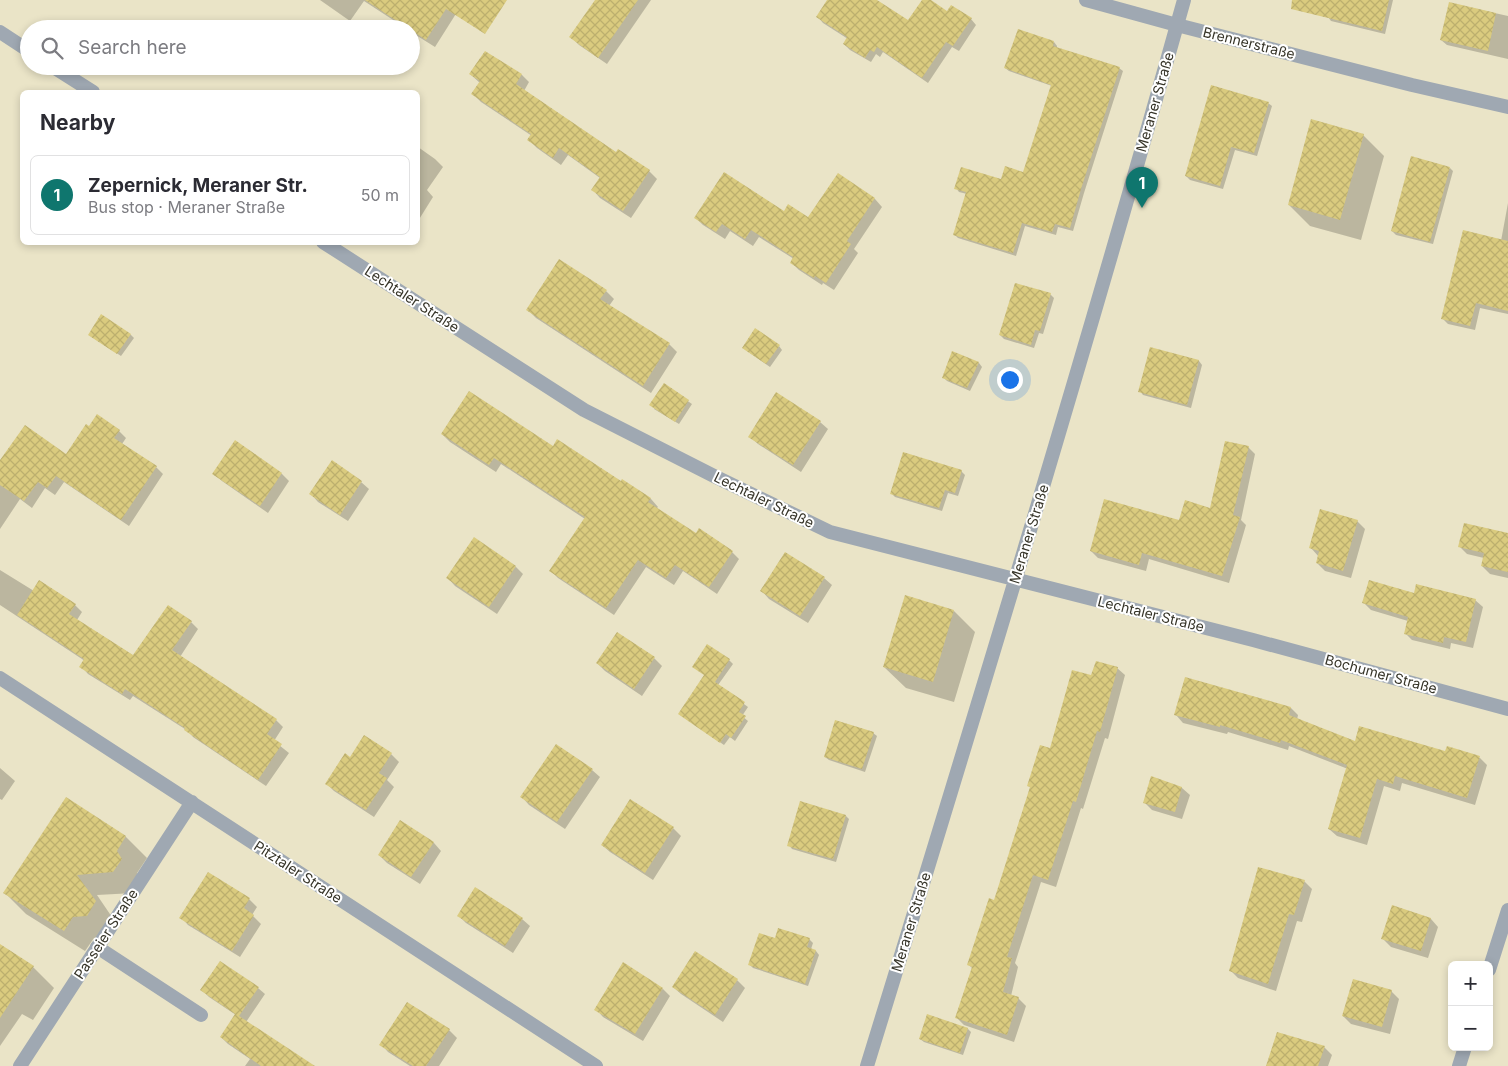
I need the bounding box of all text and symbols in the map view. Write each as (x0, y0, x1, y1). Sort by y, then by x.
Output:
search box (20, 20, 420, 75)
street label: Brennerstraße (1201, 23, 1297, 62)
icon: search (38, 34, 66, 62)
text: Search here (78, 36, 187, 59)
street label: Meraner Straße (1132, 50, 1177, 154)
text: Nearby (40, 110, 115, 135)
pin: 1 (1126, 167, 1158, 208)
text: Zepernick, Meraner Str. (88, 174, 308, 197)
text: 1 (54, 185, 60, 205)
text: 50 m (361, 185, 399, 205)
text: Bus stop · Meraner Straße (88, 197, 285, 217)
street label: Lechtaler Straße (362, 262, 463, 335)
your location (997, 367, 1023, 393)
street label: Lechtaler Straße (711, 468, 817, 531)
street label: Meraner Straße (1005, 482, 1052, 586)
street label: Lechtaler Straße (1096, 592, 1206, 635)
street label: Bochumer Straße (1323, 650, 1439, 697)
street label: Pitztaler Straße (251, 837, 345, 906)
street label: Meraner Straße (887, 870, 934, 974)
street label: Passeier Straße (70, 885, 141, 982)
map controls (1448, 961, 1493, 1051)
button: + (1448, 961, 1493, 1006)
button: − (1448, 1006, 1493, 1051)

